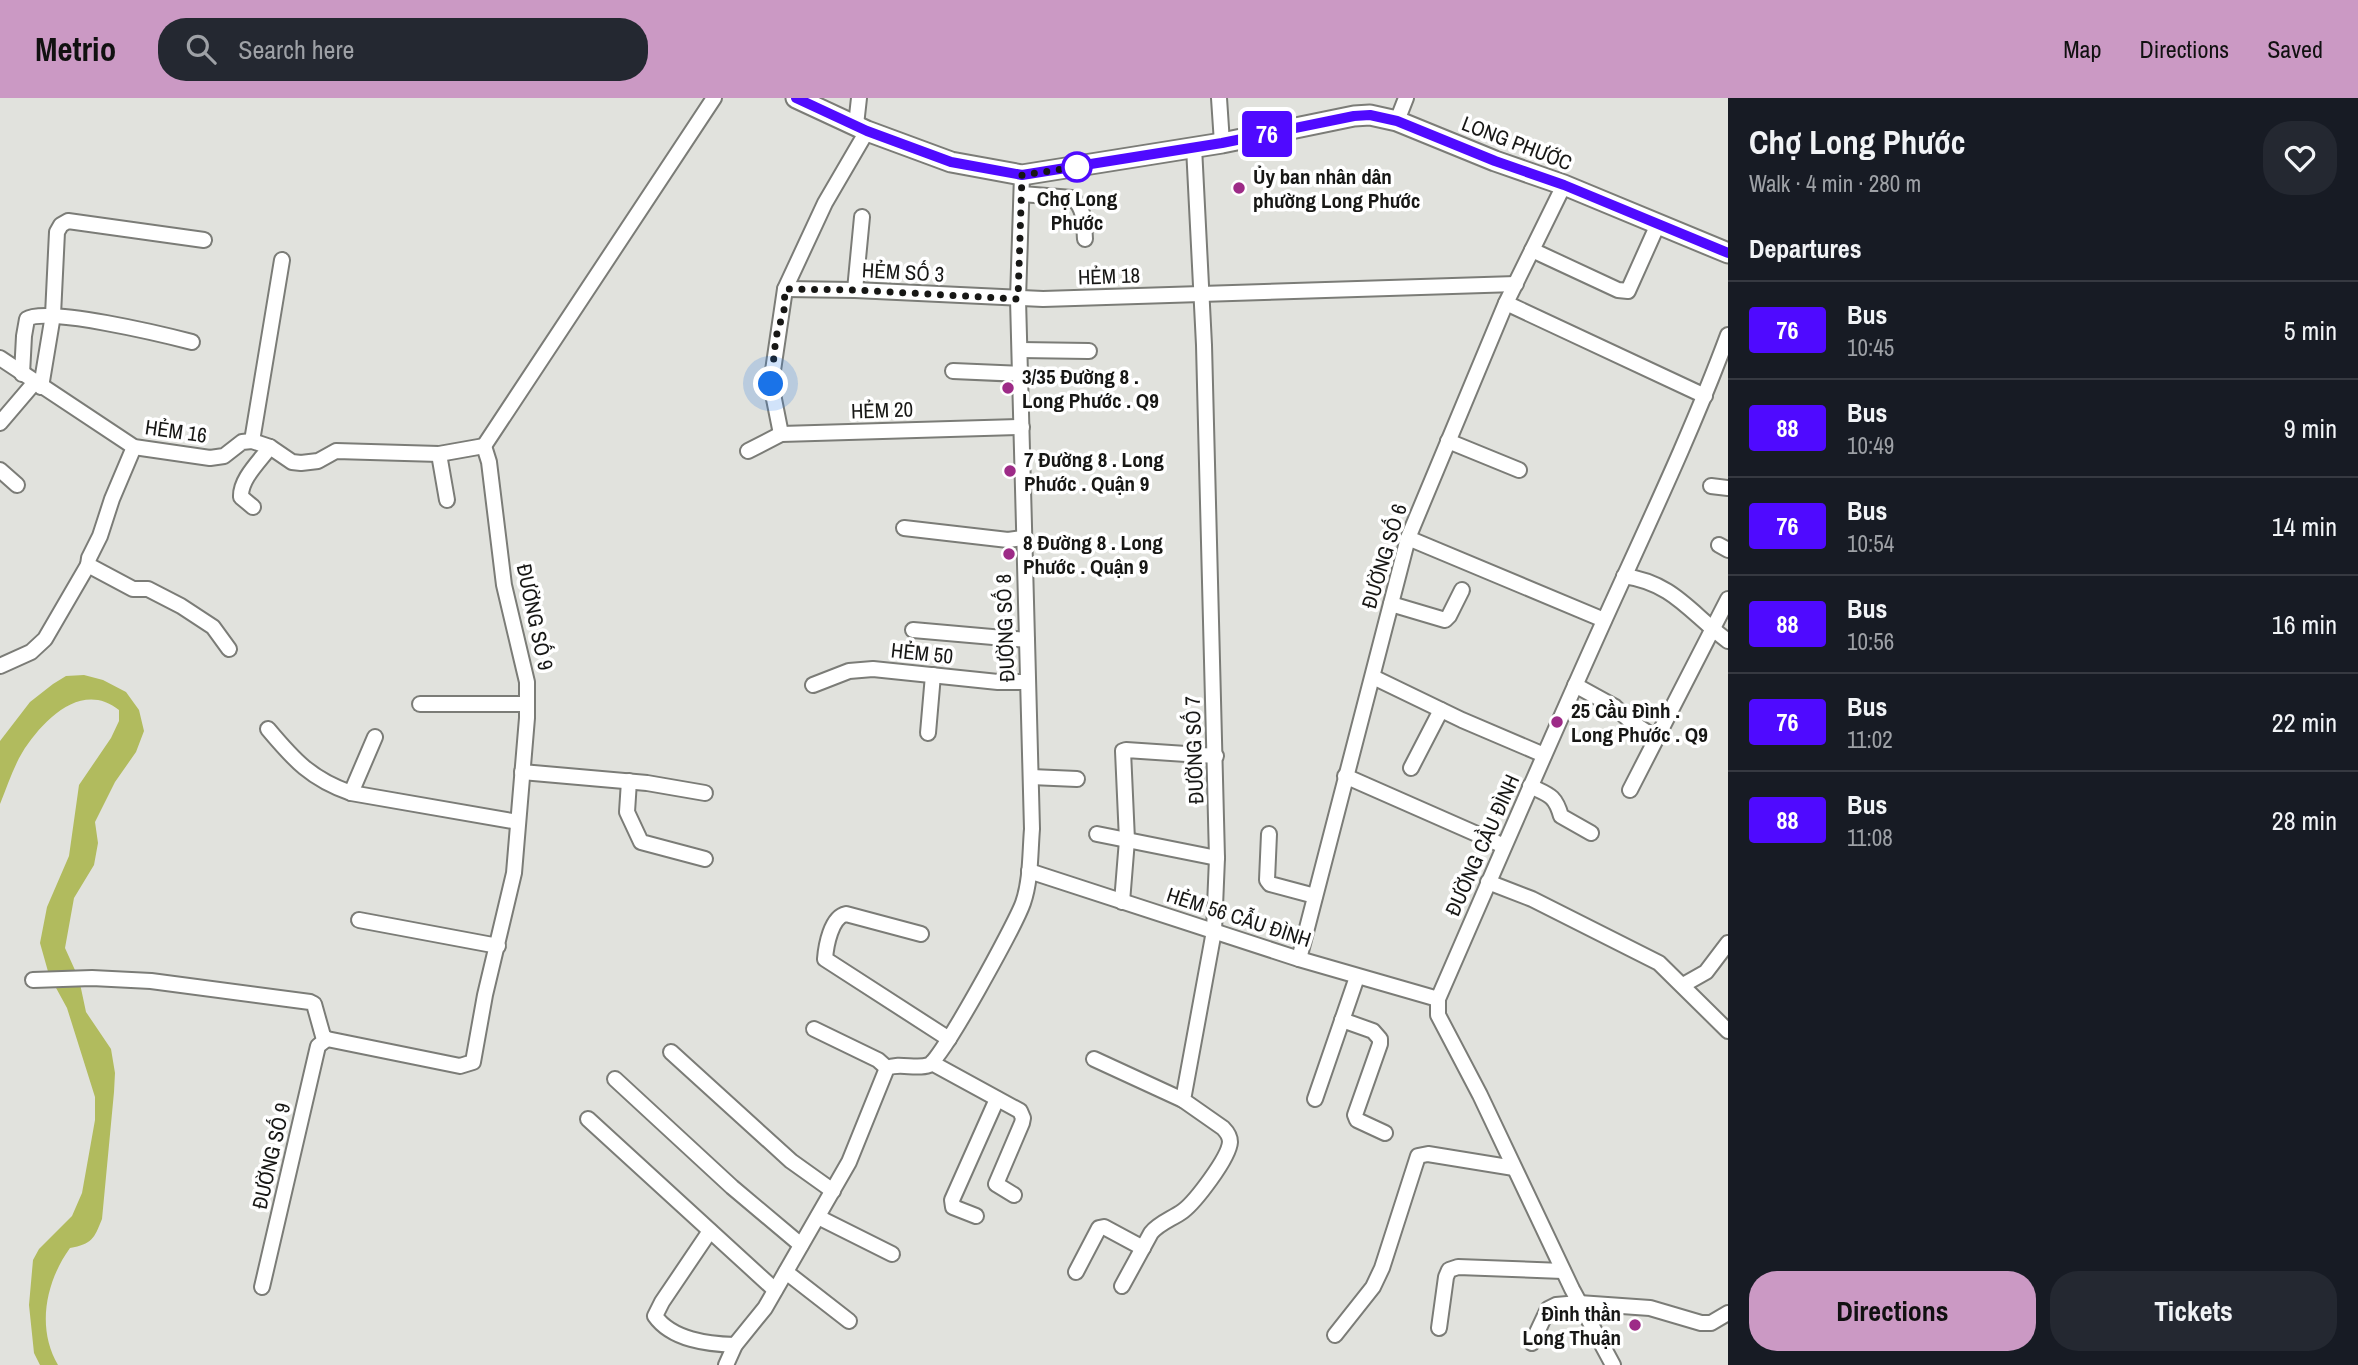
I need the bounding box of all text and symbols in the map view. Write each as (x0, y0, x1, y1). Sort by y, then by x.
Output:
search box (158, 18, 648, 81)
text: Metrio (35, 27, 116, 71)
icon: search (182, 30, 220, 68)
text: Search here (238, 32, 354, 67)
text: Map (2063, 33, 2101, 65)
text: Directions (2139, 33, 2229, 65)
text: Saved (2267, 33, 2323, 65)
street label: LONG PHƯỚC (1458, 109, 1576, 177)
line badge: 76 (1236, 111, 1298, 157)
text: 76 (1256, 118, 1278, 150)
text: Chợ Long Phước (1749, 120, 1965, 164)
button: heart (2263, 121, 2337, 195)
marker: Chợ Long Phước (1062, 152, 1092, 182)
place label: Ủy ban nhân dân phường Long Phước (1253, 162, 1420, 215)
text: Walk · 4 min · 280 m (1749, 168, 1921, 199)
marker: Ủy ban nhân dân phường Long Phước (1231, 180, 1247, 196)
place label: Chợ Long Phước (1037, 184, 1118, 237)
text: Departures (1749, 231, 1862, 266)
street label: HẺM SỐ 3 (861, 255, 945, 289)
street label: HẺM 18 (1077, 260, 1141, 292)
text: Bus (1847, 297, 1887, 332)
text: 5 min (2284, 313, 2337, 348)
text: 76 (1777, 314, 1798, 346)
text: 10:45 (1847, 332, 1894, 363)
place label: 3/35 Đường 8 . Long Phước . Q9 (1022, 362, 1159, 415)
your location (753, 366, 788, 401)
marker: 3/35 Đường 8 . Long Phước . Q9 (1000, 380, 1016, 396)
street label: HẺM 20 (850, 394, 914, 426)
text: Bus (1847, 395, 1887, 430)
text: 9 min (2284, 411, 2337, 446)
street label: HẺM 16 (143, 412, 209, 450)
text: 88 (1777, 412, 1798, 444)
text: 10:49 (1847, 430, 1894, 461)
place label: 7 Đường 8 . Long Phước . Quận 9 (1024, 445, 1164, 498)
marker: 7 Đường 8 . Long Phước . Quận 9 (1002, 463, 1018, 479)
text: Bus (1847, 493, 1887, 528)
street label: ĐƯỜNG SỐ 6 (1354, 500, 1414, 612)
text: 14 min (2272, 509, 2337, 544)
text: 76 (1777, 510, 1798, 542)
place label: 8 Đường 8 . Long Phước . Quận 9 (1023, 528, 1163, 581)
text: 10:54 (1847, 528, 1894, 559)
marker: 8 Đường 8 . Long Phước . Quận 9 (1001, 546, 1017, 562)
street label: ĐƯỜNG SỐ 9 (510, 561, 560, 673)
street label: ĐƯỜNG SỐ 8 (989, 573, 1021, 683)
text: Bus (1847, 591, 1887, 626)
text: 16 min (2272, 607, 2337, 642)
text: 88 (1777, 608, 1798, 640)
text: 10:56 (1847, 626, 1894, 657)
street label: HẺM 50 (890, 635, 954, 671)
text: Bus (1847, 689, 1887, 724)
street label: ĐƯỜNG SỐ 7 (1178, 695, 1210, 805)
place label: 25 Cầu Đình . Long Phước . Q9 (1571, 696, 1708, 749)
text: 22 min (2272, 705, 2337, 740)
text: 76 (1777, 706, 1798, 738)
marker: 25 Cầu Đình . Long Phước . Q9 (1549, 714, 1565, 730)
text: 11:02 (1847, 724, 1893, 755)
street label: ĐƯỜNG CẦU ĐÌNH (1438, 770, 1526, 920)
text: Bus (1847, 787, 1887, 822)
text: 28 min (2272, 803, 2337, 838)
text: 88 (1777, 804, 1798, 836)
text: 11:08 (1847, 822, 1893, 853)
street label: HẺM 56 CẪU ĐÌNH (1163, 880, 1315, 954)
street label: ĐƯỜNG SỐ 9 (245, 1100, 297, 1212)
button: Directions (1749, 1271, 2036, 1351)
button: Tickets (2050, 1271, 2337, 1351)
place label: Đình thần Long Thuận (1522, 1299, 1621, 1352)
marker: Đình thần Long Thuận (1627, 1317, 1643, 1333)

